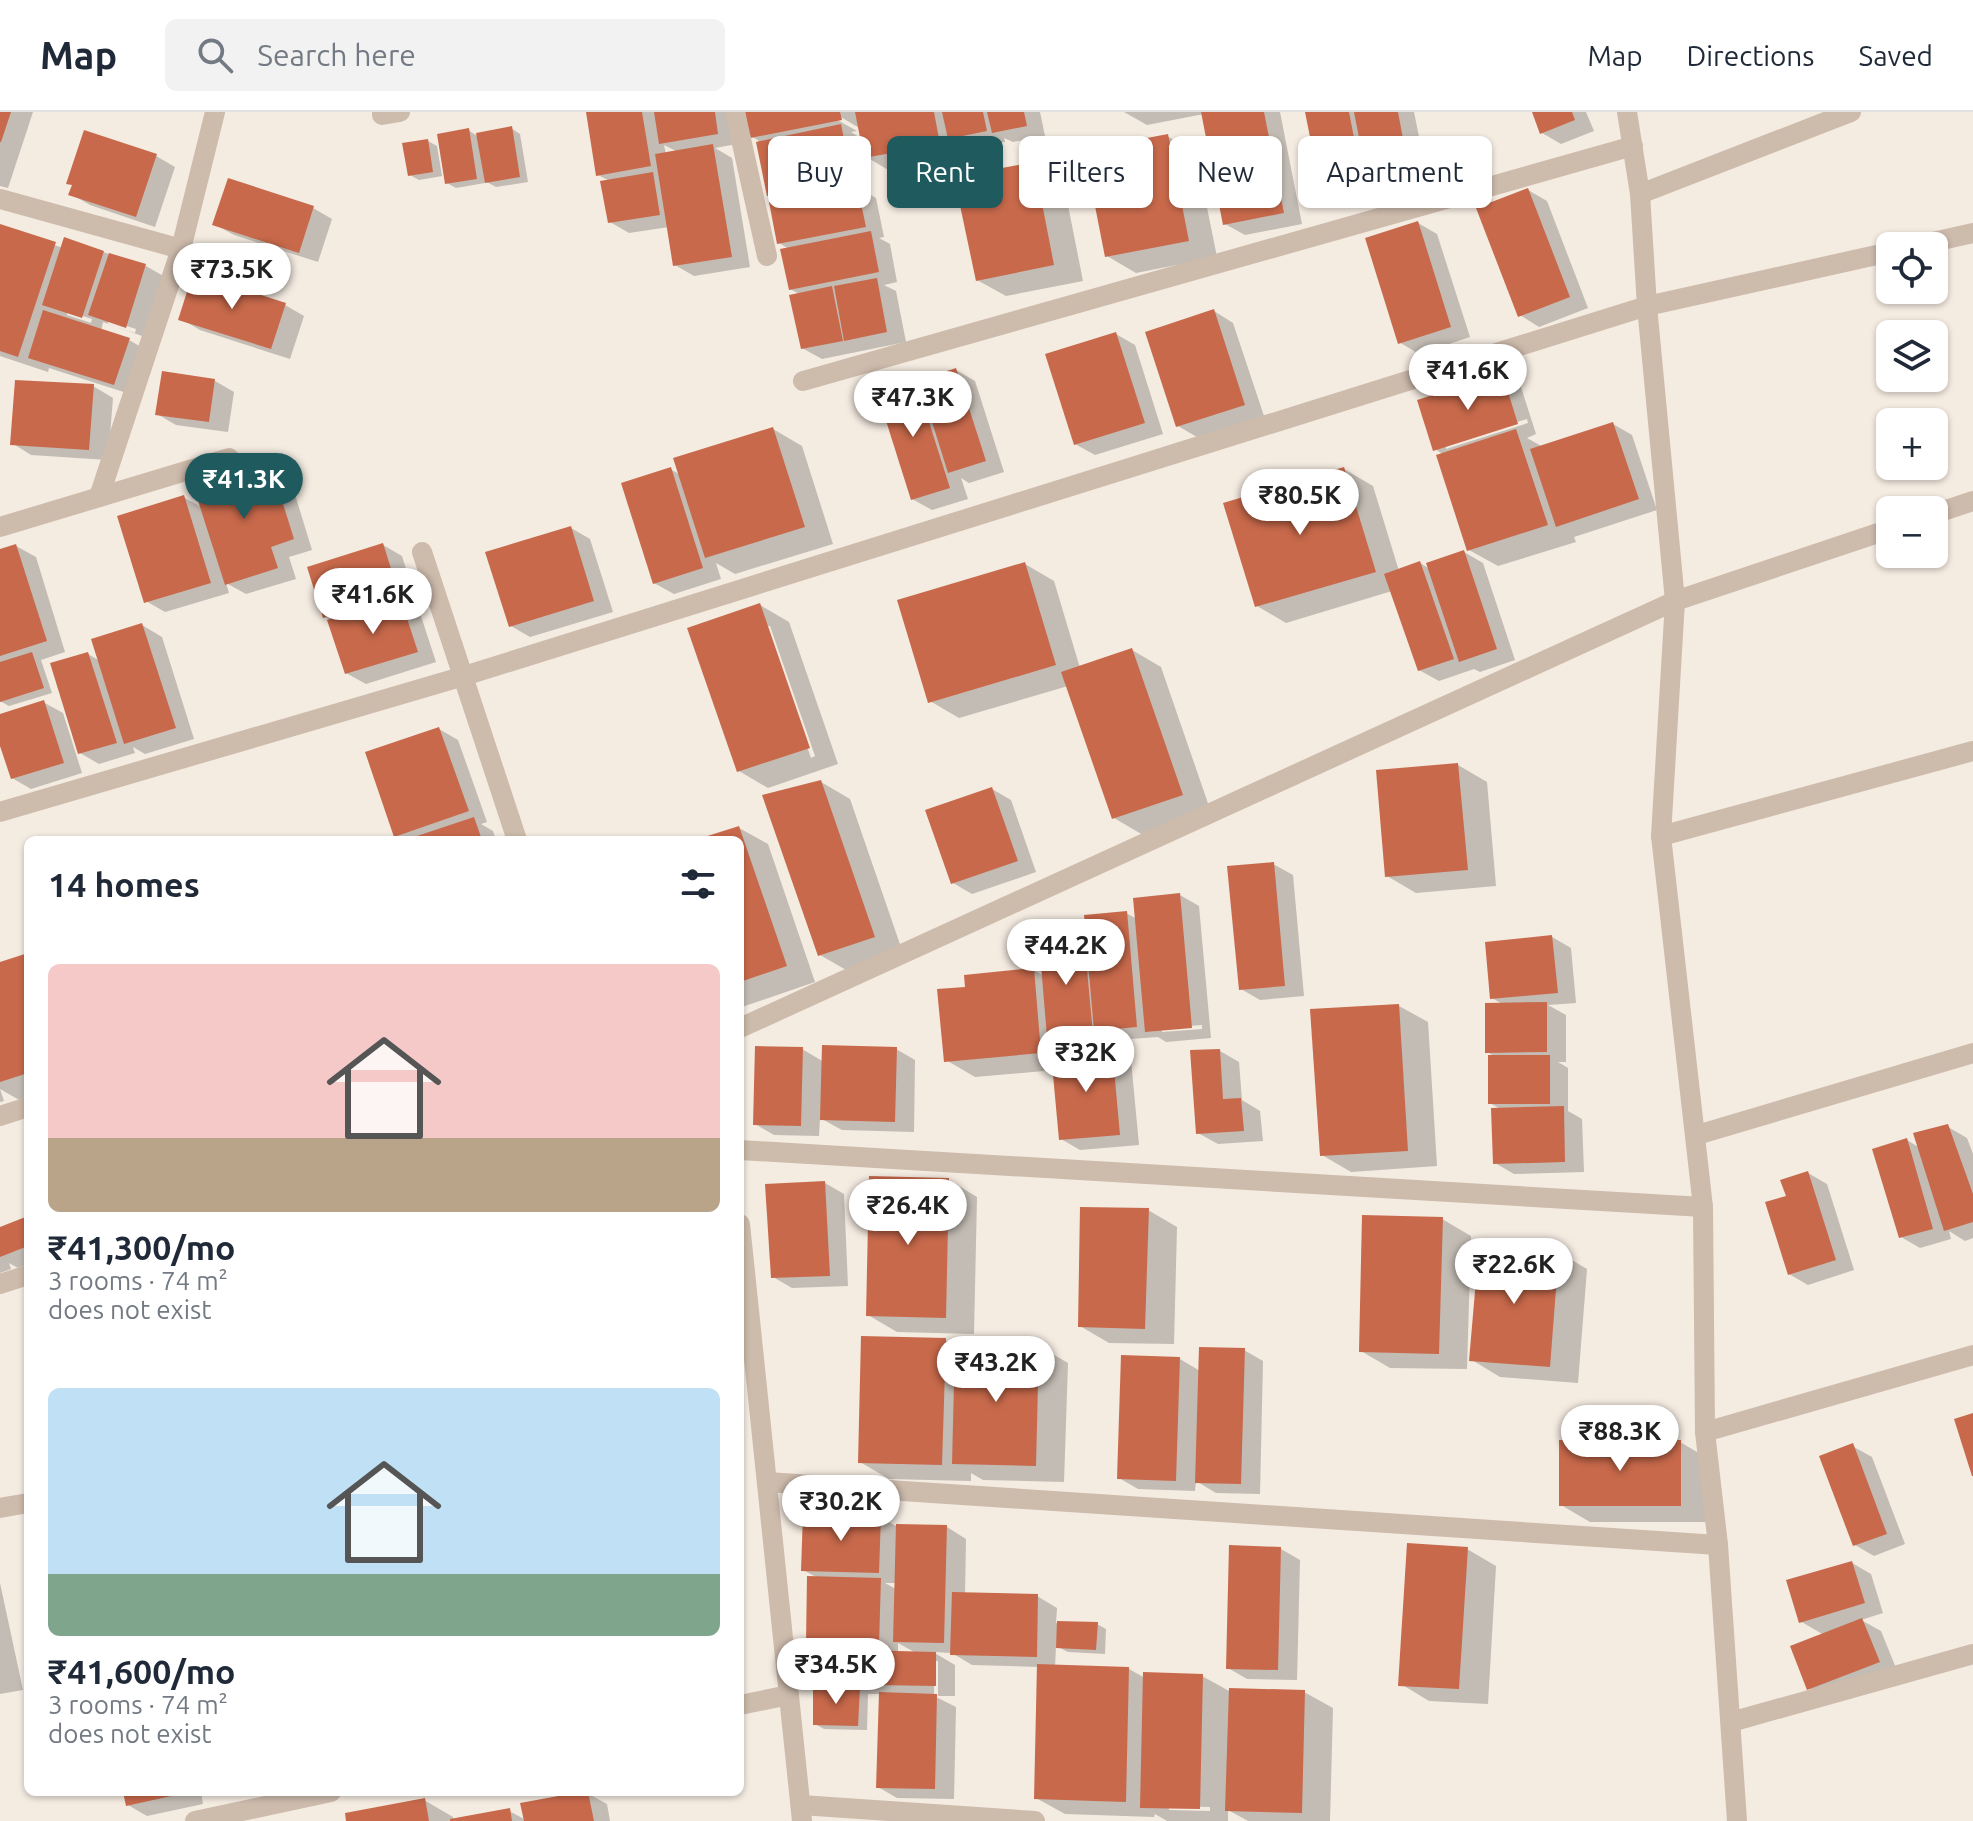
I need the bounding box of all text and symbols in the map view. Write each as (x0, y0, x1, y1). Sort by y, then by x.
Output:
search box (165, 19, 725, 91)
icon: search (193, 33, 237, 77)
text: Map (40, 34, 117, 76)
text: Search here (257, 38, 416, 72)
text: Map (1587, 40, 1643, 71)
text: Directions (1687, 40, 1814, 71)
text: Saved (1858, 40, 1933, 71)
chip: Buy (768, 136, 871, 208)
chip: Rent (887, 136, 1003, 208)
chip: Filters (1019, 136, 1153, 208)
chip: New (1169, 136, 1282, 208)
chip: Apartment (1298, 136, 1492, 208)
map controls (1876, 232, 1948, 568)
button: locate (1876, 232, 1948, 304)
pin: ₹73.5K (167, 243, 297, 311)
text: ₹73.5K (191, 254, 273, 283)
button: layers (1876, 320, 1948, 392)
pin: ₹41.6K (1403, 344, 1533, 412)
text: ₹41.6K (1427, 355, 1509, 384)
pin: ₹47.3K (848, 371, 978, 439)
text: ₹47.3K (872, 382, 954, 411)
button: + (1876, 408, 1948, 480)
pin: ₹41.3K (179, 453, 309, 521)
text: ₹41.3K (203, 464, 285, 493)
pin: ₹80.5K (1235, 469, 1365, 537)
text: ₹80.5K (1259, 480, 1341, 509)
button: − (1876, 496, 1948, 568)
pin: ₹41.6K (308, 568, 438, 636)
text: ₹41.6K (332, 579, 414, 608)
icon: filters (676, 862, 720, 906)
text: 14 homes (48, 865, 200, 903)
pin: ₹44.2K (1001, 919, 1131, 987)
text: ₹44.2K (1025, 930, 1107, 959)
icon: home (312, 1016, 456, 1160)
pin: ₹32K (1039, 1026, 1133, 1094)
text: ₹32K (1055, 1037, 1117, 1066)
pin: ₹26.4K (843, 1179, 973, 1247)
text: ₹26.4K (867, 1190, 949, 1219)
text: ₹41,300/mo (48, 1228, 235, 1266)
pin: ₹22.6K (1449, 1238, 1579, 1306)
text: ₹22.6K (1473, 1249, 1555, 1278)
text: 3 rooms · 74 m² (48, 1266, 228, 1295)
text: does not exist (48, 1295, 212, 1324)
pin: ₹43.2K (931, 1336, 1061, 1404)
text: ₹43.2K (955, 1347, 1037, 1376)
pin: ₹88.3K (1555, 1405, 1685, 1473)
text: ₹88.3K (1579, 1416, 1661, 1445)
icon: home (312, 1440, 456, 1584)
pin: ₹30.2K (776, 1475, 906, 1543)
text: ₹30.2K (800, 1486, 882, 1515)
pin: ₹34.5K (771, 1638, 901, 1706)
text: ₹34.5K (795, 1649, 877, 1678)
text: ₹41,600/mo (48, 1652, 235, 1690)
text: 3 rooms · 74 m² (48, 1690, 228, 1719)
text: does not exist (48, 1719, 212, 1748)

